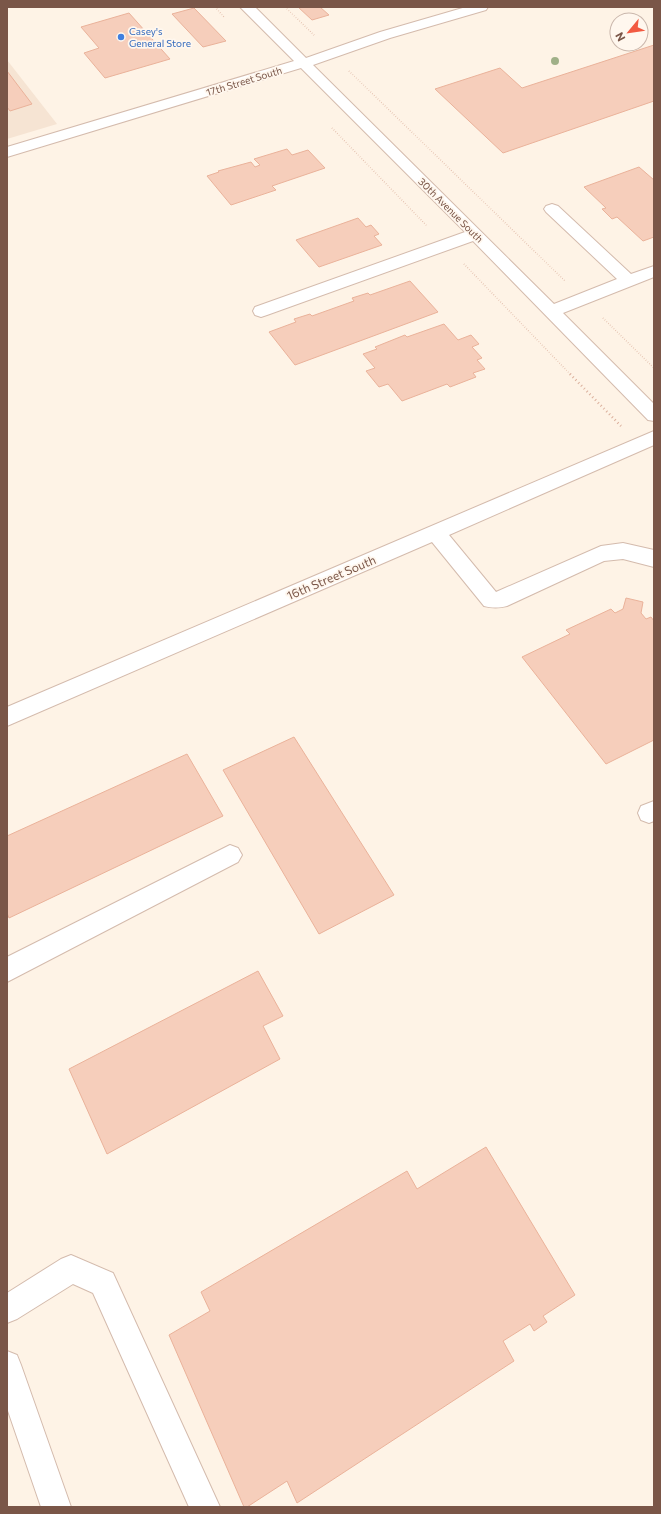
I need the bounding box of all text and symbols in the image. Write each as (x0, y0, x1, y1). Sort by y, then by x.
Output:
north arrow (609, 12, 649, 52)
place label: Casey's General Store (129, 25, 191, 49)
text: N (612, 30, 628, 44)
marker: Casey's General Store (116, 32, 126, 42)
street label: 17th Street South (205, 64, 283, 98)
street label: 30th Avenue South (416, 175, 486, 245)
street label: 16th Street South (284, 552, 378, 602)

